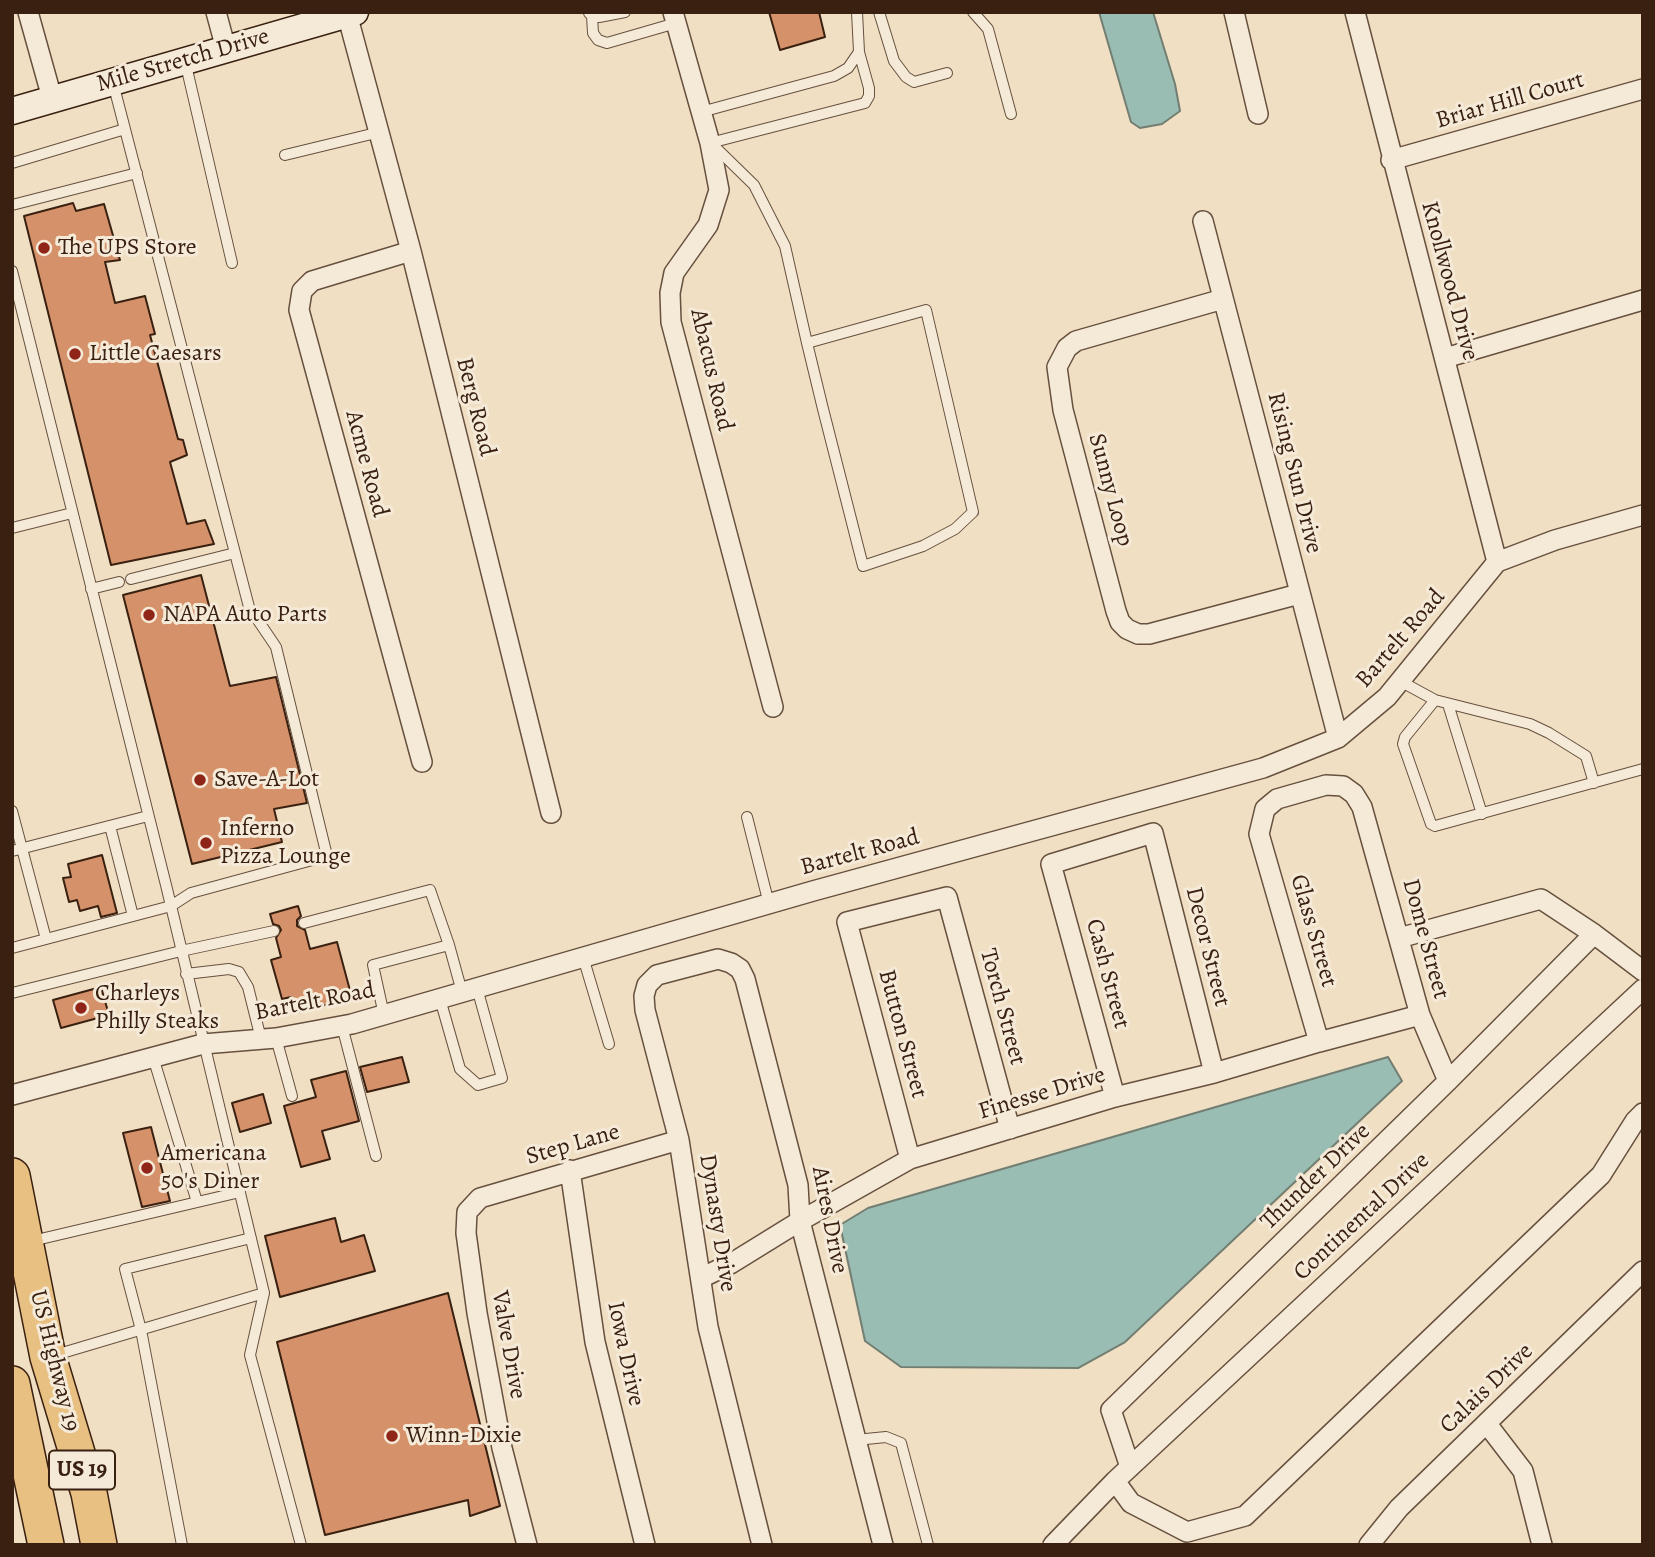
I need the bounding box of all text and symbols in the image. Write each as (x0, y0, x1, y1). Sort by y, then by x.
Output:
street label: Mile Stretch Drive (93, 23, 273, 99)
street label: Briar Hill Court (1433, 66, 1587, 136)
street label: Knollwood Drive (1414, 198, 1484, 364)
place label: The UPS Store (58, 234, 197, 262)
marker: The UPS Store (36, 240, 52, 256)
street label: Abacus Road (683, 306, 739, 434)
place label: Little Caesars (89, 340, 222, 368)
marker: Little Caesars (67, 346, 83, 362)
street label: Berg Road (449, 355, 501, 459)
street label: Rising Sun Drive (1260, 389, 1328, 557)
street label: Acme Road (338, 407, 394, 521)
street label: Sunny Loop (1081, 430, 1139, 550)
street label: Bartelt Road (1350, 584, 1452, 694)
place label: NAPA Auto Parts (163, 601, 327, 629)
marker: NAPA Auto Parts (141, 607, 157, 623)
place label: Save-A-Lot (214, 766, 319, 794)
marker: Save-A-Lot (192, 772, 208, 788)
place label: Inferno Pizza Lounge (220, 815, 351, 871)
street label: Bartelt Road (797, 823, 923, 883)
marker: Inferno Pizza Lounge (198, 835, 214, 851)
street label: Glass Street (1283, 871, 1343, 991)
street label: Dome Street (1395, 876, 1455, 1002)
street label: Decor Street (1178, 884, 1236, 1010)
street label: Cash Street (1079, 916, 1135, 1032)
street label: Torch Street (973, 946, 1031, 1068)
street label: Button Street (871, 967, 933, 1101)
street label: Bartelt Road (252, 976, 378, 1028)
place label: Charleys Philly Steaks (95, 980, 219, 1036)
marker: Charleys Philly Steaks (73, 1000, 89, 1016)
street label: Finesse Drive (975, 1061, 1109, 1127)
street label: Step Lane (523, 1118, 623, 1172)
street label: Thunder Drive (1255, 1118, 1377, 1236)
place label: Americana 50's Diner (161, 1140, 267, 1196)
street label: Continental Drive (1288, 1147, 1436, 1287)
street label: Dynasty Drive (692, 1152, 742, 1294)
marker: Americana 50's Diner (139, 1160, 155, 1176)
street label: Aires Drive (805, 1164, 853, 1276)
street label: US Highway 19 (23, 1287, 85, 1435)
street label: Valve Drive (484, 1289, 532, 1401)
street label: Iowa Drive (600, 1299, 650, 1409)
street label: Calais Drive (1434, 1338, 1540, 1440)
place label: Winn-Dixie (406, 1422, 521, 1450)
marker: Winn-Dixie (384, 1428, 400, 1444)
road number: US 19 (49, 1450, 115, 1490)

